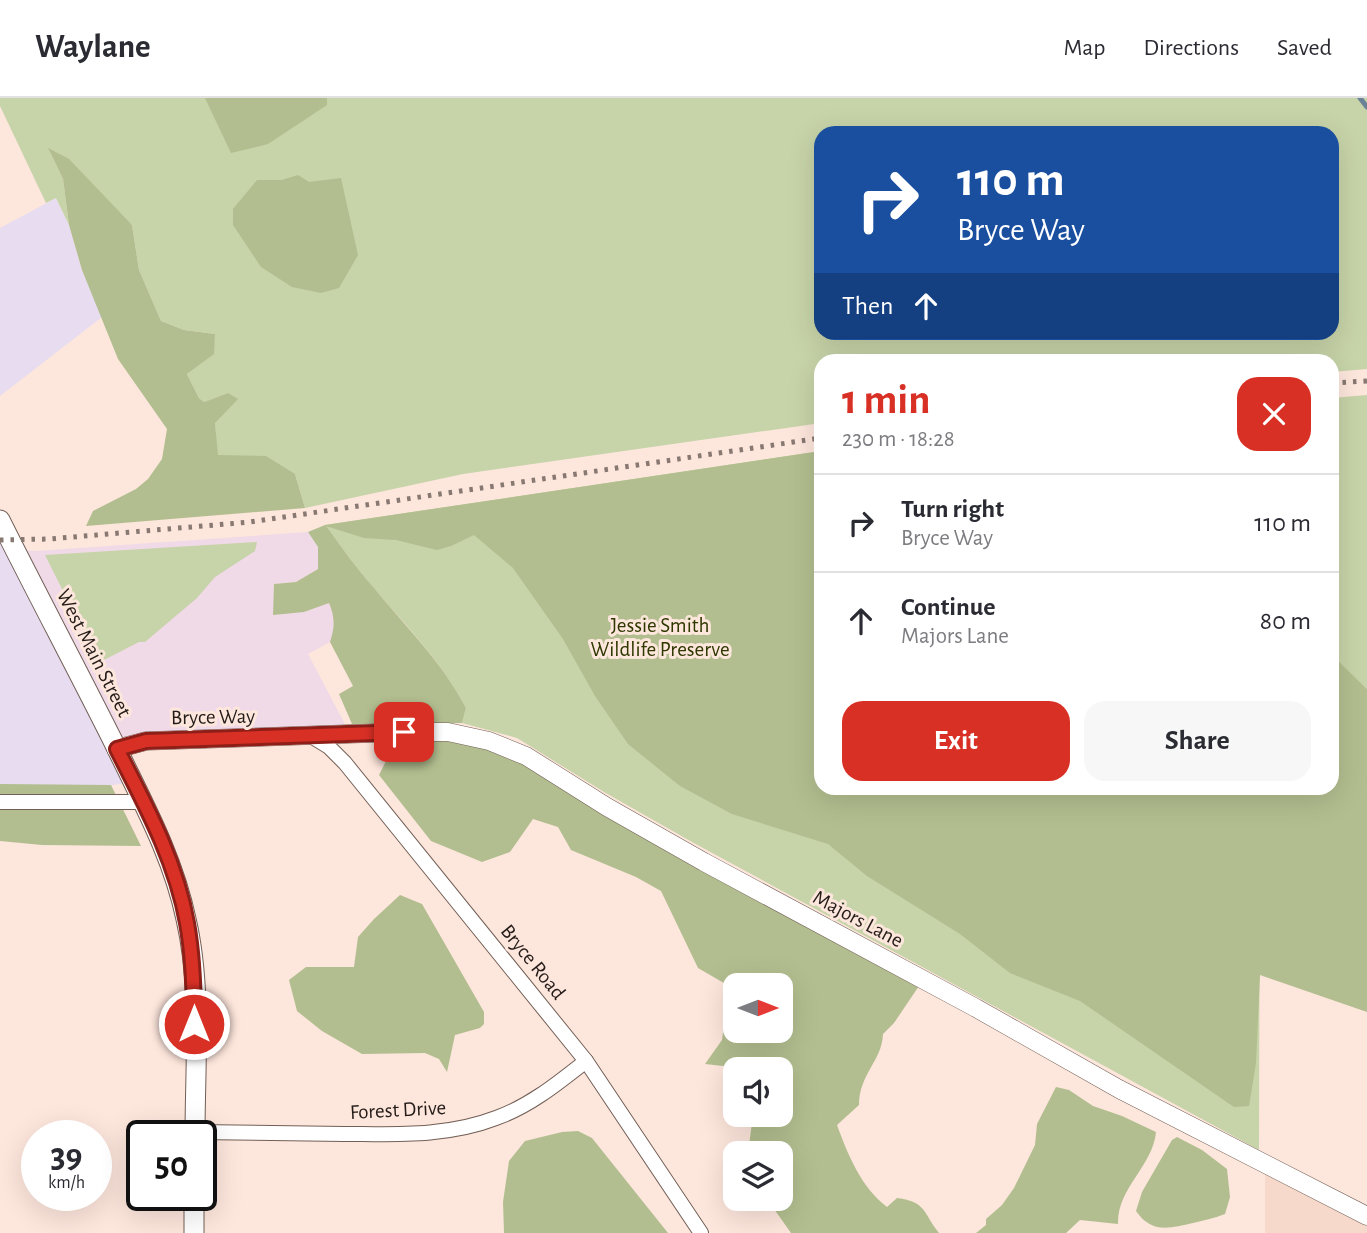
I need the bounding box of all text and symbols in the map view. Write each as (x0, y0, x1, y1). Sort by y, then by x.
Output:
text: Waylane (35, 31, 151, 64)
text: Map (1063, 36, 1105, 60)
text: Directions (1143, 36, 1239, 60)
text: Saved (1277, 36, 1332, 60)
icon: right (842, 154, 933, 245)
text: 110 m (957, 156, 1065, 205)
text: Bryce Way (957, 214, 1085, 246)
icon: ahead (907, 287, 945, 325)
text: Then (842, 293, 893, 319)
button: close (1237, 377, 1311, 451)
text: 1 min (842, 379, 931, 421)
text: 230 m · 18:28 (842, 428, 955, 451)
text: Turn right (901, 496, 1004, 522)
icon: right (842, 504, 880, 542)
text: 110 m (1254, 510, 1311, 536)
text: Bryce Way (901, 527, 993, 550)
street label: West Main Street (53, 586, 135, 721)
text: Continue (901, 594, 996, 620)
icon: ahead (842, 602, 880, 640)
text: 80 m (1260, 608, 1311, 634)
park label: Jessie Smith Wildlife Preserve (590, 615, 730, 660)
text: Majors Lane (901, 625, 1009, 648)
button: Exit (842, 701, 1070, 781)
button: Share (1084, 701, 1311, 781)
pin (374, 702, 434, 762)
street label: Bryce Way (171, 706, 255, 728)
icon: arrive (385, 713, 423, 751)
street label: Majors Lane (810, 887, 906, 951)
street label: Bryce Road (497, 921, 569, 1004)
north arrow (723, 973, 793, 1043)
map controls (723, 973, 793, 1211)
position arrow (157, 987, 231, 1061)
button: sound (723, 1057, 793, 1127)
street label: Forest Drive (349, 1097, 447, 1123)
speed limit sign: 50 (126, 1120, 217, 1211)
text: 39 (50, 1139, 82, 1174)
button: layers (723, 1141, 793, 1211)
text: km/h (48, 1174, 85, 1192)

